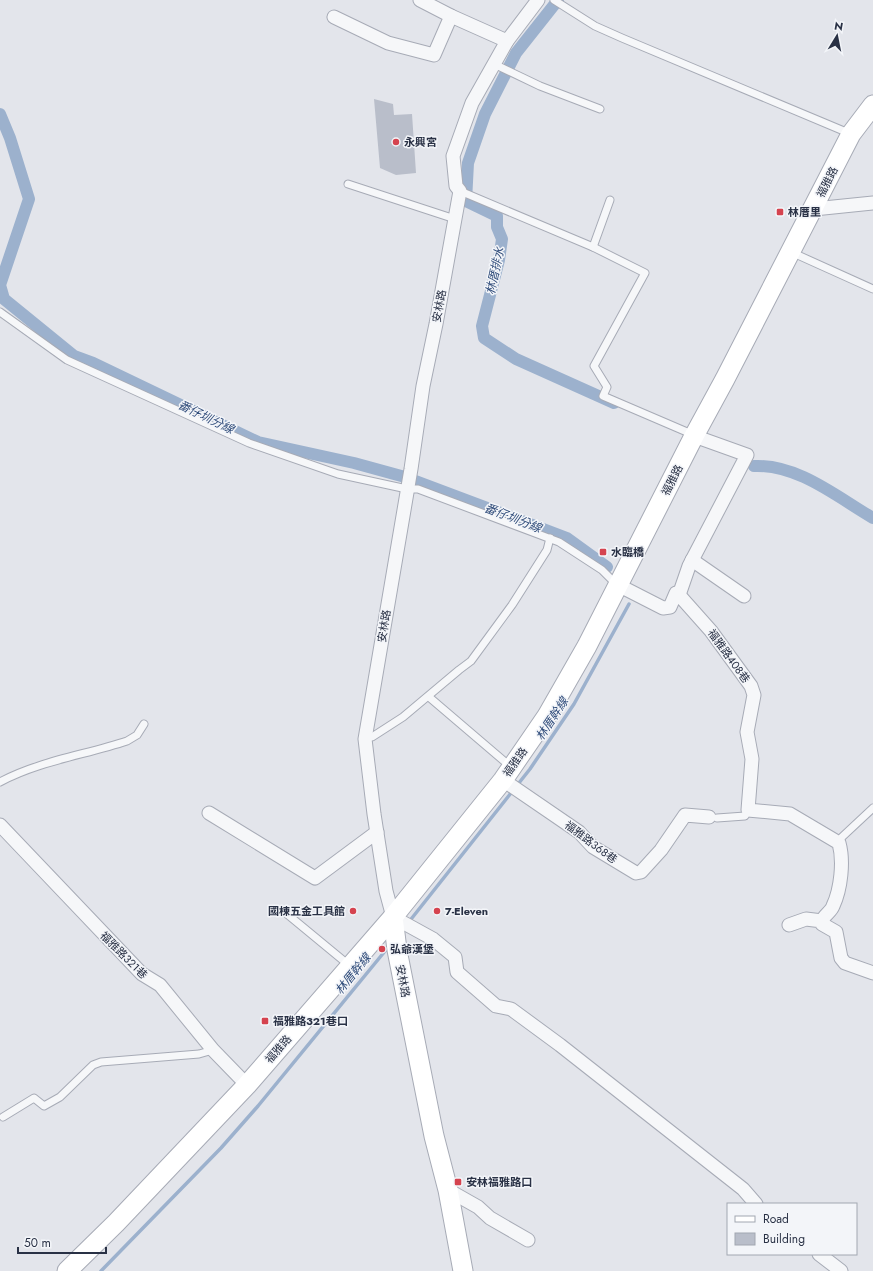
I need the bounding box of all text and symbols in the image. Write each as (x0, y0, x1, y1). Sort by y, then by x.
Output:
north arrow (817, 16, 857, 56)
text: N (833, 18, 844, 35)
place label: 永興宮 (404, 134, 437, 150)
marker: 永興宮 (391, 137, 401, 147)
street label: 福雅路 (812, 164, 842, 200)
place label: 林厝里 (788, 204, 821, 220)
marker: 林厝里 (775, 207, 785, 217)
water label: 林厝排水 (481, 245, 509, 296)
street label: 安林路 (428, 288, 450, 324)
water label: 番仔圳分線 (175, 396, 239, 439)
street label: 福雅路 (657, 462, 687, 498)
water label: 番仔圳分線 (482, 499, 546, 538)
place label: 水臨橋 (611, 544, 644, 560)
marker: 水臨橋 (598, 547, 608, 557)
street label: 安林路 (374, 608, 394, 644)
street label: 福雅路408巷 (704, 626, 754, 686)
water label: 林厝幹線 (531, 692, 574, 744)
street label: 福雅路 (499, 744, 531, 780)
street label: 福雅路368巷 (561, 817, 621, 867)
place label: 國棟五金工具館 (268, 903, 345, 919)
place label: 7-Eleven (445, 903, 488, 919)
marker: 國棟五金工具館 (348, 906, 358, 916)
marker: 7-Eleven (432, 906, 442, 916)
street label: 福雅路321巷 (97, 928, 151, 982)
place label: 弘爺漢堡 (390, 941, 434, 957)
marker: 弘爺漢堡 (377, 944, 387, 954)
water label: 林厝幹線 (331, 948, 376, 998)
street label: 安林路 (392, 963, 414, 999)
place label: 福雅路321巷口 (273, 1013, 348, 1029)
marker: 福雅路321巷口 (260, 1016, 270, 1026)
street label: 福雅路 (261, 1031, 295, 1067)
place label: 安林福雅路口 (466, 1174, 532, 1190)
marker: 安林福雅路口 (453, 1177, 463, 1187)
legend (727, 1203, 857, 1255)
text: Road (763, 1210, 789, 1228)
scale bar (18, 1229, 106, 1255)
text: Building (763, 1230, 805, 1248)
text: 50 m (24, 1234, 51, 1252)

